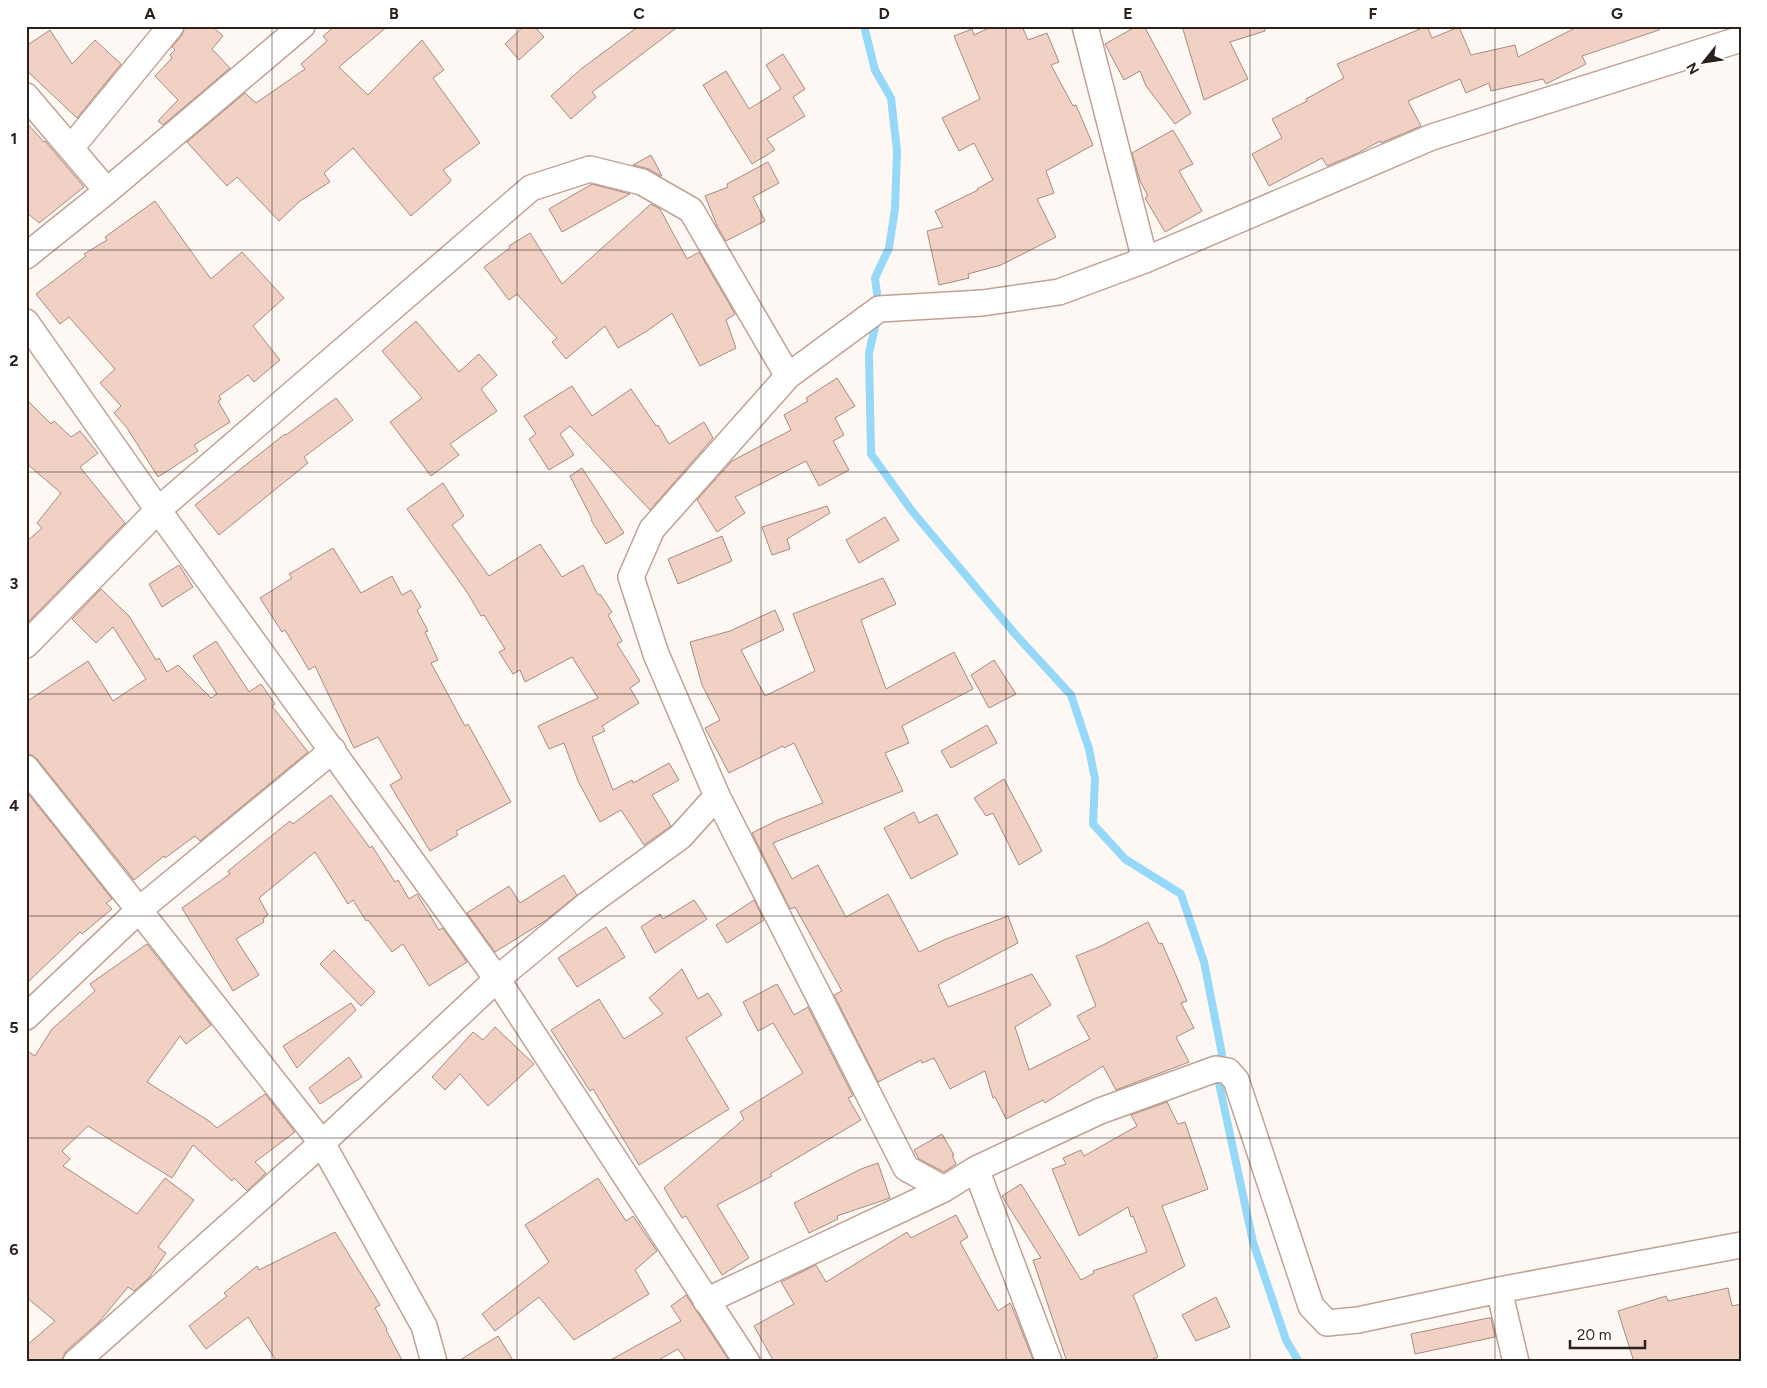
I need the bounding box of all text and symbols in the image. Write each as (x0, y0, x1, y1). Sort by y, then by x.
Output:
text: A (144, 4, 156, 23)
text: B (389, 4, 399, 23)
text: C (633, 4, 645, 23)
text: D (878, 4, 890, 23)
text: E (1123, 4, 1133, 23)
text: F (1369, 4, 1378, 23)
text: G (1611, 4, 1623, 23)
north arrow (1680, 38, 1730, 88)
text: N (1683, 59, 1703, 77)
text: 1 (11, 129, 17, 148)
text: 2 (9, 351, 19, 370)
text: 3 (10, 574, 19, 593)
text: 4 (9, 796, 19, 815)
text: 5 (9, 1018, 19, 1037)
text: 6 (9, 1240, 19, 1259)
scale bar (1570, 1318, 1644, 1350)
text: 20 m (1577, 1326, 1611, 1344)

